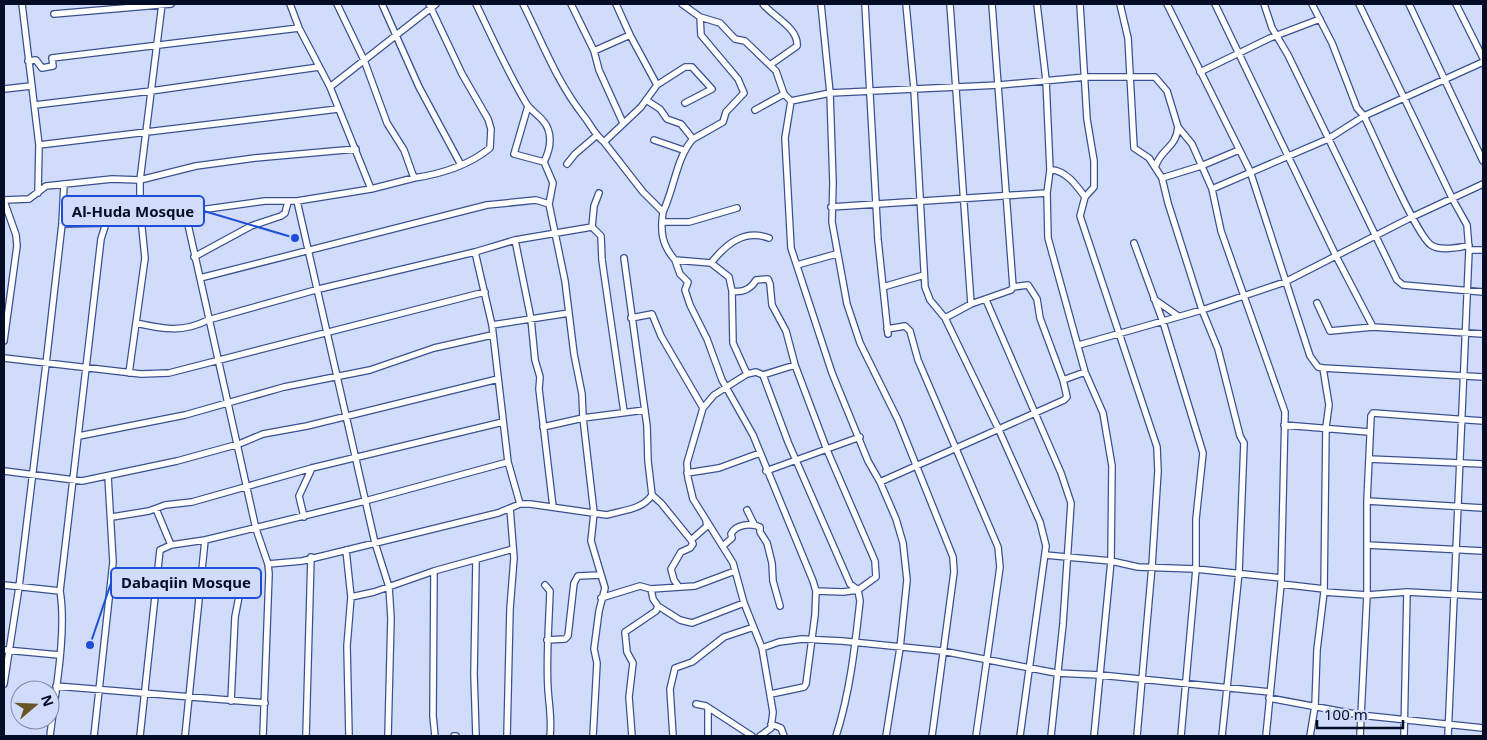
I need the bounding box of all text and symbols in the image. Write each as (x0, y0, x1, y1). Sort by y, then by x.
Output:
callout: Al-Huda Mosque (62, 196, 204, 226)
text: Al-Huda Mosque (72, 201, 194, 221)
callout: Dabaqiin Mosque (111, 568, 261, 598)
text: Dabaqiin Mosque (121, 572, 251, 592)
north arrow (10, 680, 60, 730)
text: N (37, 692, 59, 709)
scale bar (1317, 698, 1403, 730)
text: 100 m (1324, 704, 1368, 724)

